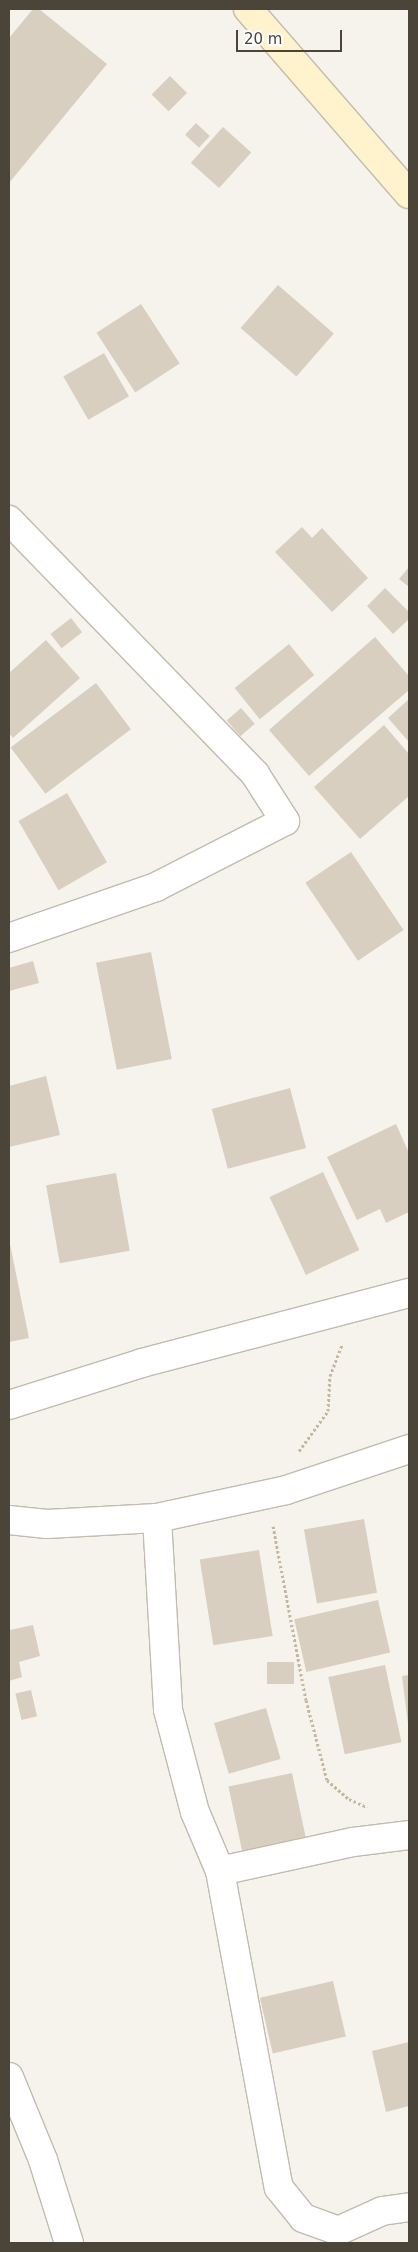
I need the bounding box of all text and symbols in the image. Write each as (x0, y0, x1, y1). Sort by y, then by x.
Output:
scale bar (238, 20, 344, 52)
text: 20 m (244, 30, 282, 48)

